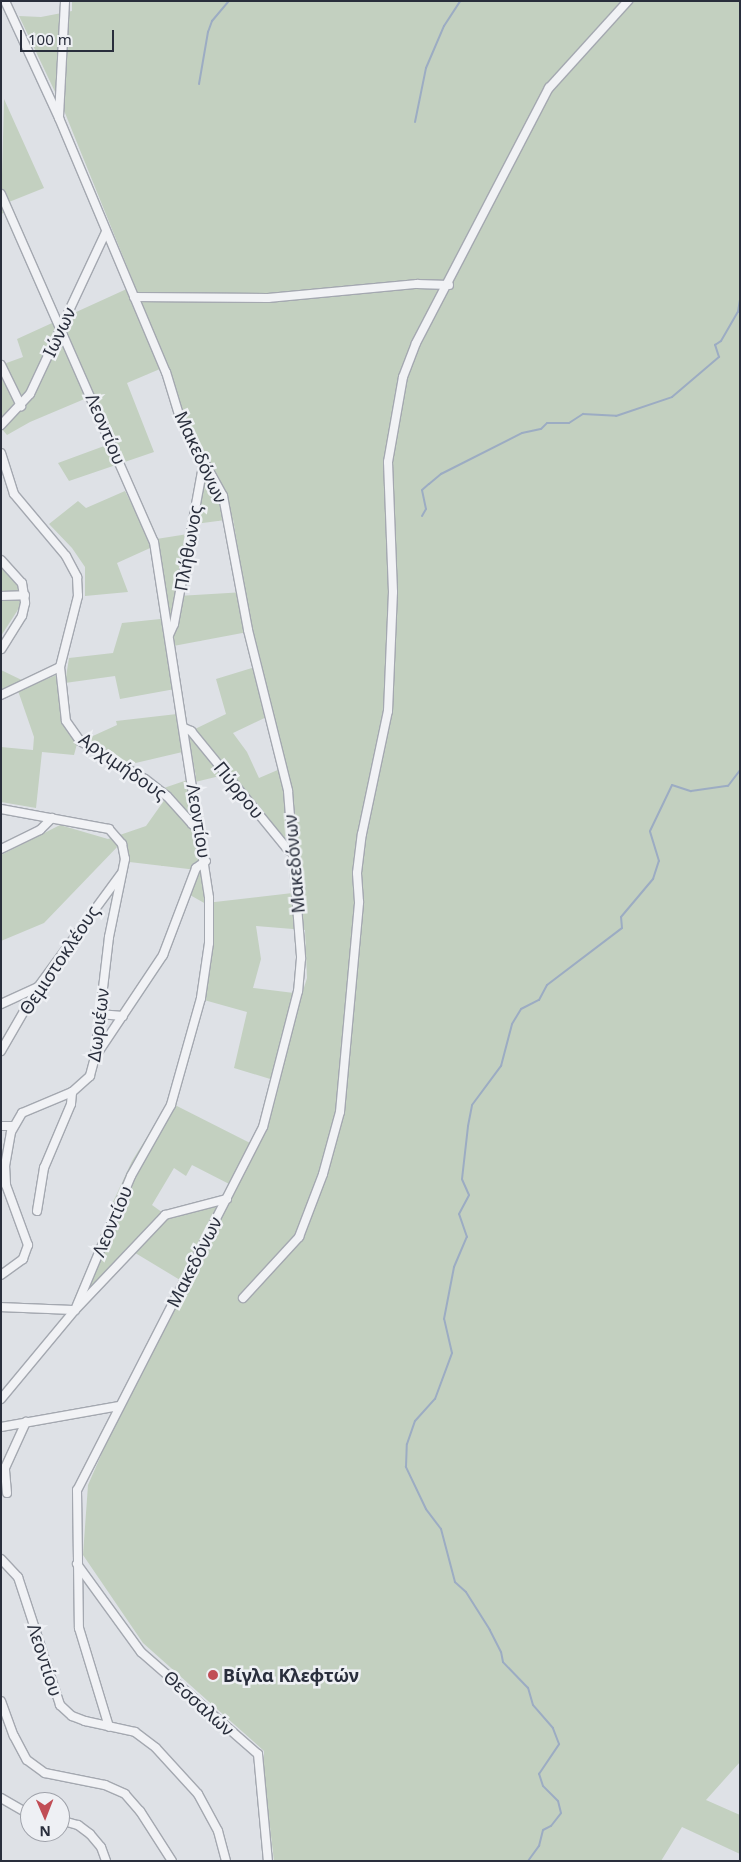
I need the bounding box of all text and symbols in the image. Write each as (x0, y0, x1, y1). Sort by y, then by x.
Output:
scale bar (22, 20, 116, 52)
text: 100 m (28, 29, 72, 49)
street label: Ιώνων (38, 304, 80, 360)
street label: Λεοντίου (81, 390, 131, 468)
street label: Μακεδόνων (170, 408, 232, 506)
street label: Πλήθωνος (170, 503, 206, 593)
street label: Αρχιμήδους (75, 728, 171, 804)
street label: Πύρρου (209, 757, 269, 823)
street label: Λεοντίου (182, 782, 216, 860)
street label: Μακεδόνων (279, 814, 309, 914)
street label: Θεμιστοκλέους (14, 901, 104, 1019)
street label: Δωριέων (83, 987, 113, 1063)
street label: Λεοντίου (87, 1182, 137, 1260)
street label: Μακεδόνων (162, 1213, 226, 1311)
street label: Λεοντίου (23, 1621, 67, 1699)
place label: Βίγλα Κλεφτών (223, 1664, 359, 1686)
street label: Θεσσαλών (159, 1666, 239, 1740)
marker: Βίγλα Κλεφτών (207, 1669, 219, 1681)
north arrow (20, 1792, 70, 1842)
text: N (39, 1822, 51, 1841)

